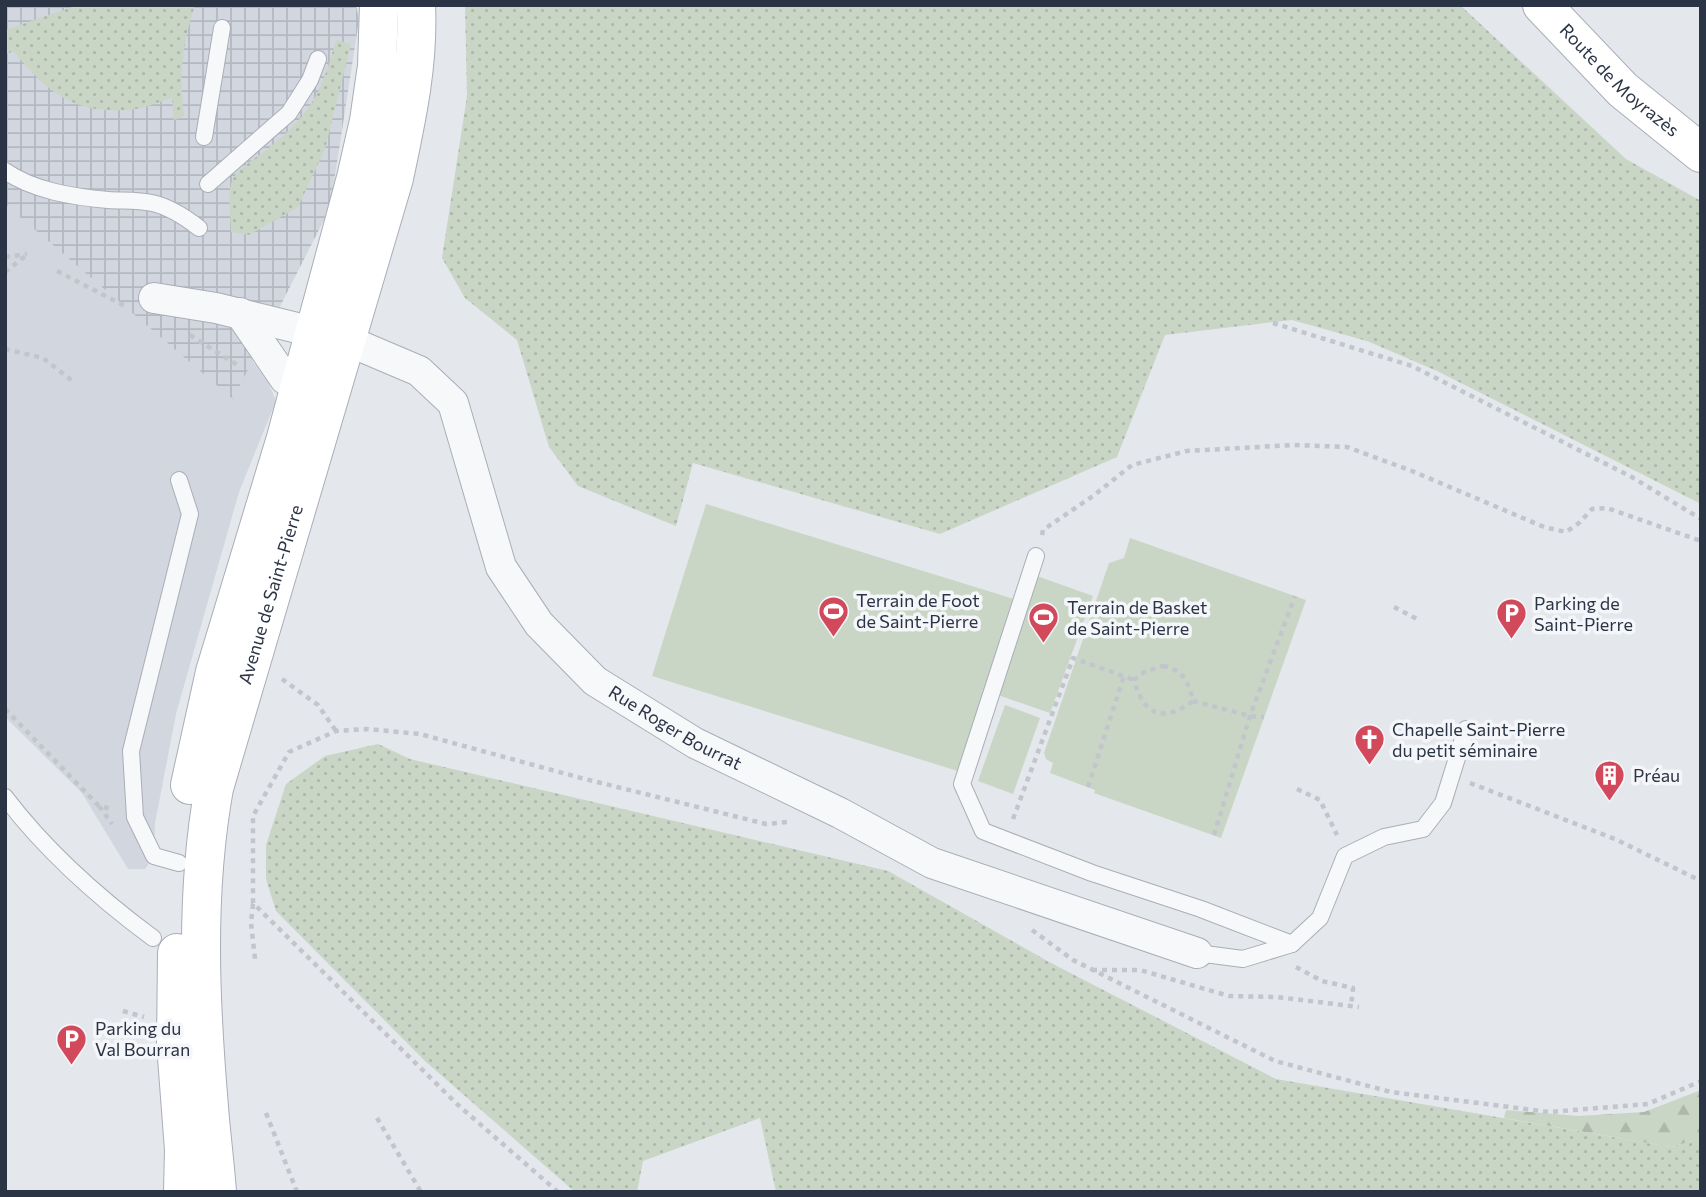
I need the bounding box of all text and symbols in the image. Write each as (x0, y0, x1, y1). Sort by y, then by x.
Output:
street label: Route de Moyrazès (1555, 18, 1684, 141)
street label: Avenue de Saint-Pierre (233, 502, 307, 687)
place label: Terrain de Foot de Saint-Pierre (856, 589, 980, 632)
place label: Parking de Saint-Pierre (1534, 592, 1633, 635)
sports icon: Terrain de Foot de Saint-Pierre (816, 594, 850, 638)
place label: Terrain de Basket de Saint-Pierre (1067, 596, 1207, 639)
parking icon: Parking de Saint-Pierre (1494, 597, 1528, 641)
sports icon: Terrain de Basket de Saint-Pierre (1027, 601, 1061, 645)
street label: Rue Roger Bourrat (605, 680, 746, 774)
place label: Chapelle Saint-Pierre du petit séminaire (1392, 718, 1565, 761)
church icon: Chapelle Saint-Pierre du petit séminaire (1352, 723, 1386, 767)
building icon: Préau (1593, 759, 1627, 803)
place label: Préau (1633, 764, 1680, 786)
place label: Parking du Val Bourran (95, 1017, 190, 1060)
parking icon: Parking du Val Bourran (55, 1022, 89, 1066)

